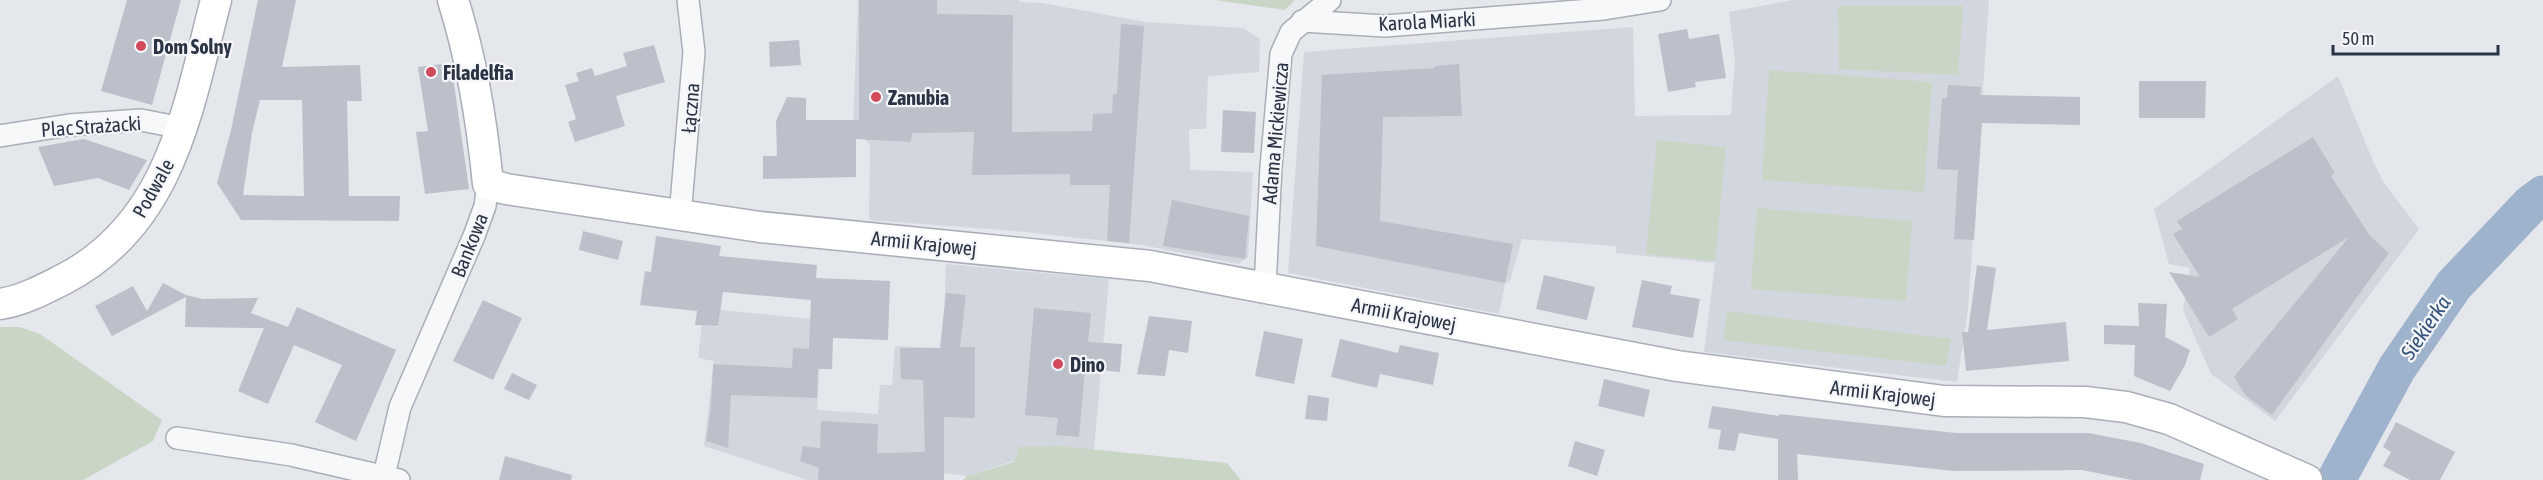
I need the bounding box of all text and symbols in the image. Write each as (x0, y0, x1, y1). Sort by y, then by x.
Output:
street label: Karola Miarki (1378, 7, 1476, 35)
scale bar (2333, 18, 2498, 56)
text: 50 m (2342, 28, 2374, 49)
place label: Dom Solny (153, 35, 233, 58)
marker: Dom Solny (134, 39, 148, 53)
place label: Filadelfia (443, 61, 514, 84)
street label: Adama Mickiewicza (1257, 61, 1293, 205)
marker: Filadelfia (424, 65, 438, 79)
street label: Łączna (676, 82, 704, 134)
place label: Zanubia (888, 86, 949, 109)
marker: Zanubia (869, 90, 883, 104)
street label: Plac Strażacki (40, 111, 142, 141)
street label: Podwale (127, 155, 179, 221)
street label: Bankowa (446, 210, 492, 280)
street label: Armii Krajowej (870, 226, 978, 260)
water label: Siekierka (2395, 291, 2455, 364)
street label: Armii Krajowej (1350, 293, 1458, 335)
place label: Dino (1070, 353, 1105, 376)
marker: Dino (1051, 357, 1065, 371)
street label: Armii Krajowej (1829, 375, 1937, 411)

